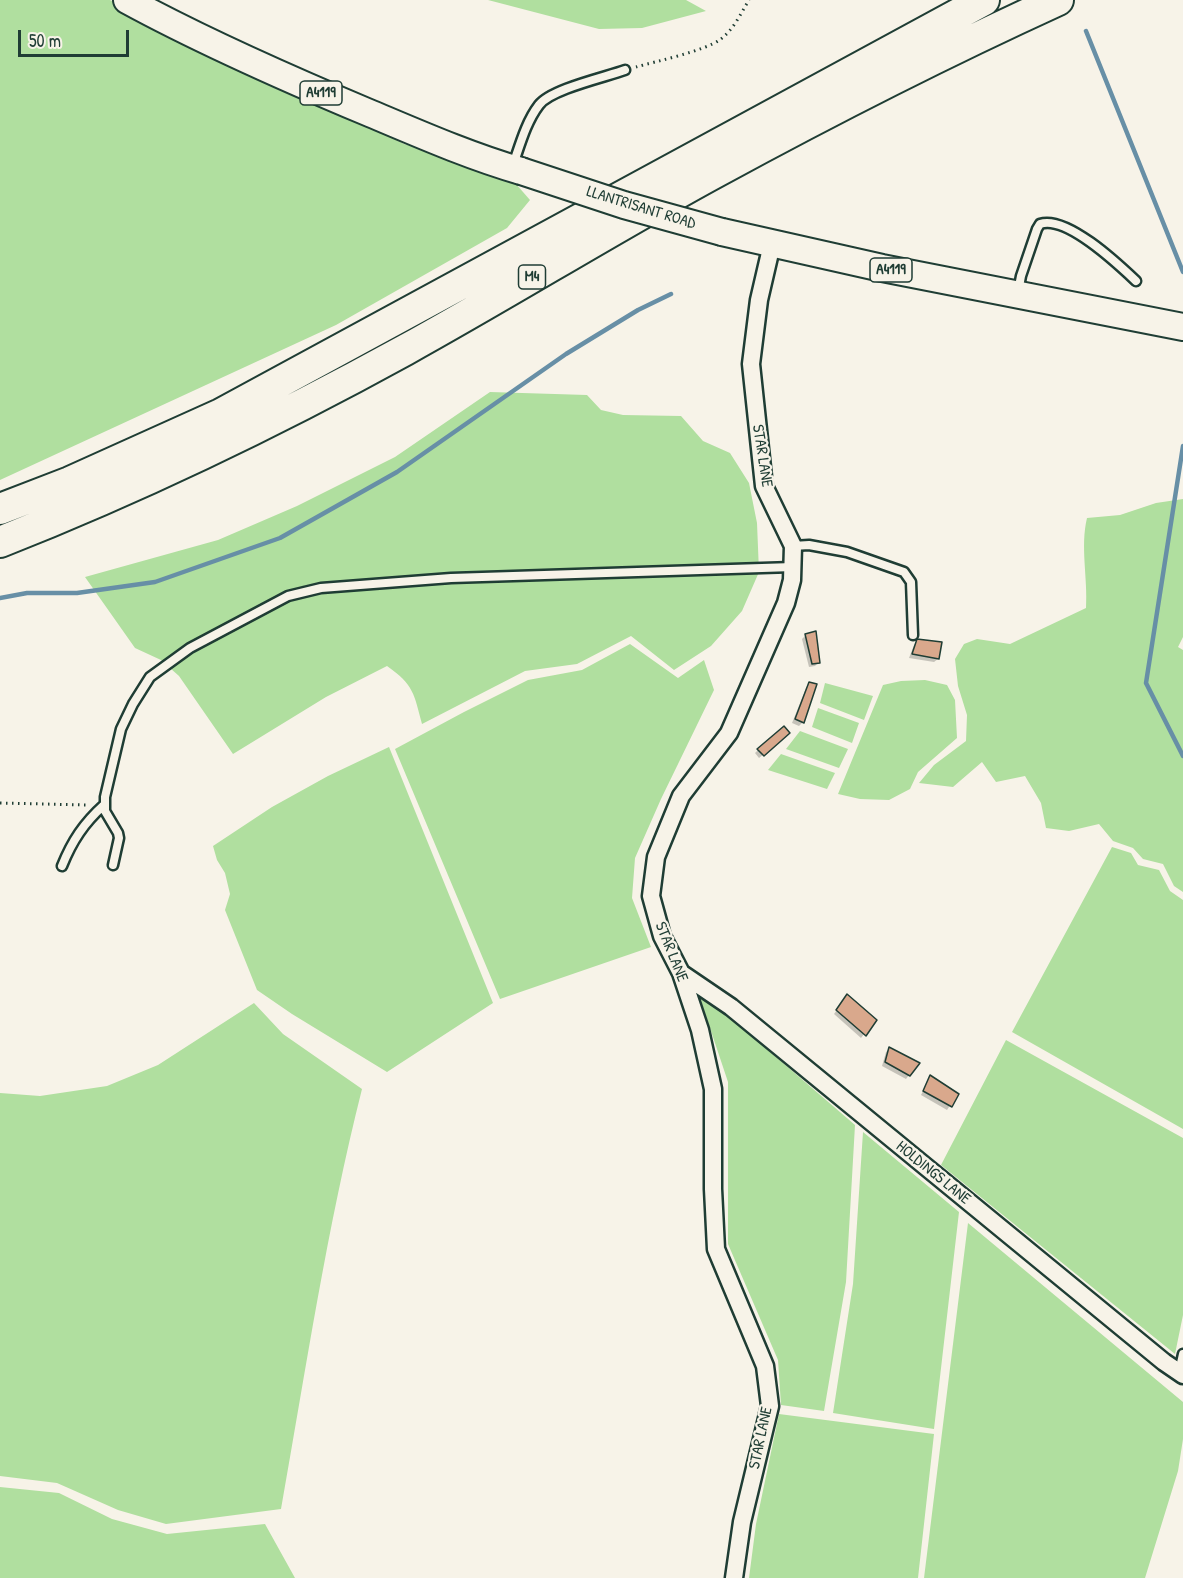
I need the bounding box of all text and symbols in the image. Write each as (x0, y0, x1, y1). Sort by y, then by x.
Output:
scale bar (21, 18, 132, 56)
text: 50 m (29, 28, 61, 53)
road number: A4119 (300, 81, 342, 105)
street label: LLANTRISANT ROAD (584, 182, 698, 234)
road number: A4119 (870, 258, 912, 282)
road number: M4 (518, 265, 546, 289)
street label: STAR LANE (748, 423, 776, 489)
street label: STAR LANE (650, 919, 692, 985)
street label: HOLDINGS LANE (892, 1137, 974, 1209)
street label: STAR LANE (745, 1405, 777, 1471)

